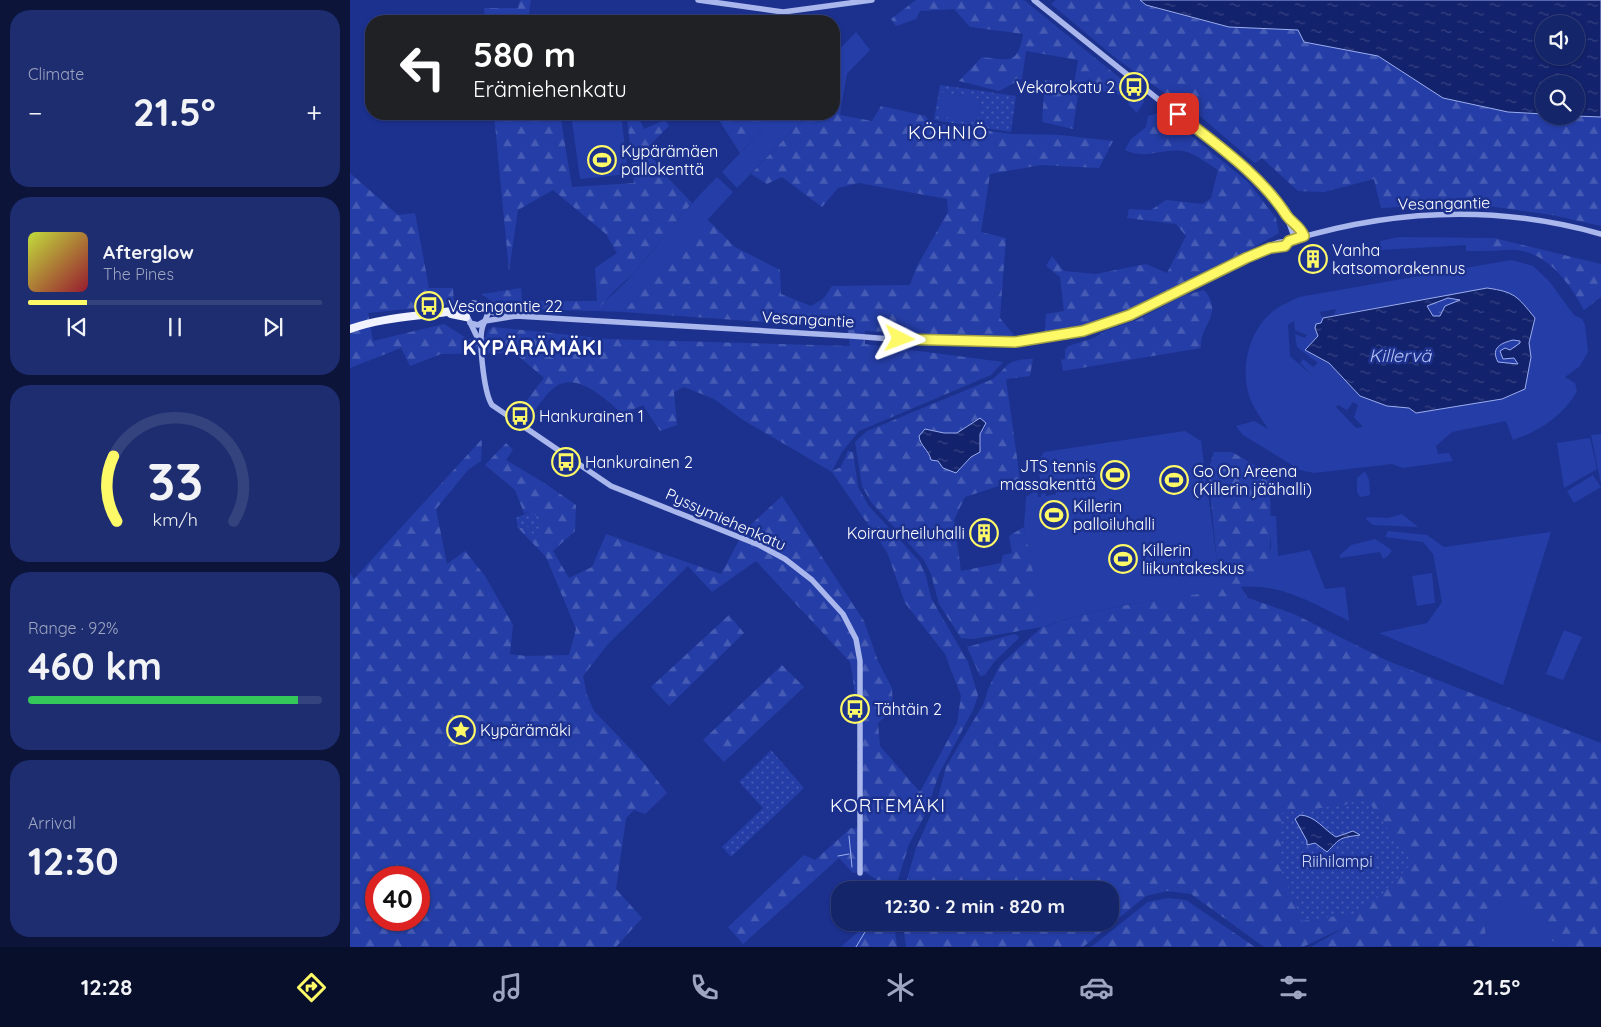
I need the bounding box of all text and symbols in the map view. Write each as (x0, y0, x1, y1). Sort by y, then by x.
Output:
map controls (1535, 15, 1585, 125)
button: sound (1535, 15, 1585, 65)
text: 580 m (473, 32, 576, 76)
icon: left (390, 35, 455, 100)
text: Climate (28, 64, 84, 84)
bus stop icon: Vekarokatu 2 (1119, 72, 1149, 102)
text: Erämiehenkatu (473, 75, 627, 103)
button: search (1535, 75, 1585, 125)
place label: Vekarokatu 2 (1016, 77, 1115, 97)
text: 21.5° (133, 88, 216, 136)
pin (1157, 93, 1199, 135)
text: − (28, 95, 43, 130)
text: + (306, 95, 322, 130)
icon: arrive (1164, 100, 1192, 128)
district label: KÖHNIÖ (908, 120, 988, 144)
place label: Kypärämäen pallokenttä (621, 141, 718, 179)
sports icon: Kypärämäen pallokenttä (587, 145, 617, 175)
street label: Vesangantie (1398, 192, 1490, 214)
text: Afterglow (103, 240, 194, 264)
place label: Vanha katsomorakennus (1332, 240, 1465, 278)
building icon: Vanha katsomorakennus (1298, 244, 1328, 274)
text: The Pines (103, 264, 174, 284)
bus stop icon: Vesangantie 22 (414, 291, 444, 321)
place label: Vesangantie 22 (448, 296, 563, 316)
street label: Vesangantie (761, 307, 855, 331)
position arrow (873, 312, 925, 364)
icon: previous (63, 313, 91, 341)
icon: pause (161, 313, 189, 341)
icon: next (259, 313, 287, 341)
district label: KYPÄRÄMÄKI (463, 334, 603, 360)
water label: Killervä (1369, 344, 1432, 367)
bus stop icon: Hankurainen 1 (505, 401, 535, 431)
place label: Hankurainen 1 (539, 406, 644, 426)
bus stop icon: Hankurainen 2 (551, 447, 581, 477)
text: 33 (147, 448, 203, 513)
place label: Hankurainen 2 (585, 452, 693, 472)
place label: JTS tennis massakenttä (1000, 456, 1096, 494)
sports icon: JTS tennis massakenttä (1100, 460, 1130, 490)
place label: Go On Areena (Killerin jäähalli) (1193, 461, 1312, 499)
sports icon: Go On Areena (Killerin jäähalli) (1159, 465, 1189, 495)
street label: Pyssymiehenkatu (663, 483, 789, 555)
place label: Killerin palloiluhalli (1073, 496, 1155, 534)
sports icon: Killerin palloiluhalli (1039, 500, 1069, 530)
text: km/h (152, 508, 198, 530)
building icon: Koiraurheiluhalli (969, 518, 999, 548)
place label: Koiraurheiluhalli (847, 523, 965, 543)
place label: Killerin liikuntakeskus (1142, 540, 1244, 578)
sports icon: Killerin liikuntakeskus (1108, 544, 1138, 574)
text: Range · 92% (28, 618, 119, 638)
text: 460 km (28, 642, 162, 690)
bus stop icon: Tähtäin 2 (840, 694, 870, 724)
place label: Tähtäin 2 (874, 699, 942, 719)
place icon: Kypärämäki (446, 715, 476, 745)
place label: Kypärämäki (480, 720, 571, 740)
district label: KORTEMÄKI (830, 793, 946, 817)
text: Arrival (28, 813, 76, 833)
text: 12:30 (28, 837, 119, 885)
park label: Riihilampi (1301, 851, 1373, 871)
speed limit sign: 40 (365, 866, 430, 931)
text: 12:30 · 2 min · 820 m (885, 894, 1065, 918)
icon: directions (294, 970, 329, 1005)
icon: music (490, 970, 525, 1005)
icon: phone (687, 970, 722, 1005)
icon: climate (883, 970, 918, 1005)
icon: car (1079, 970, 1114, 1005)
icon: filters (1276, 970, 1311, 1005)
text: 12:28 (81, 973, 132, 1001)
text: 21.5° (1472, 973, 1520, 1001)

